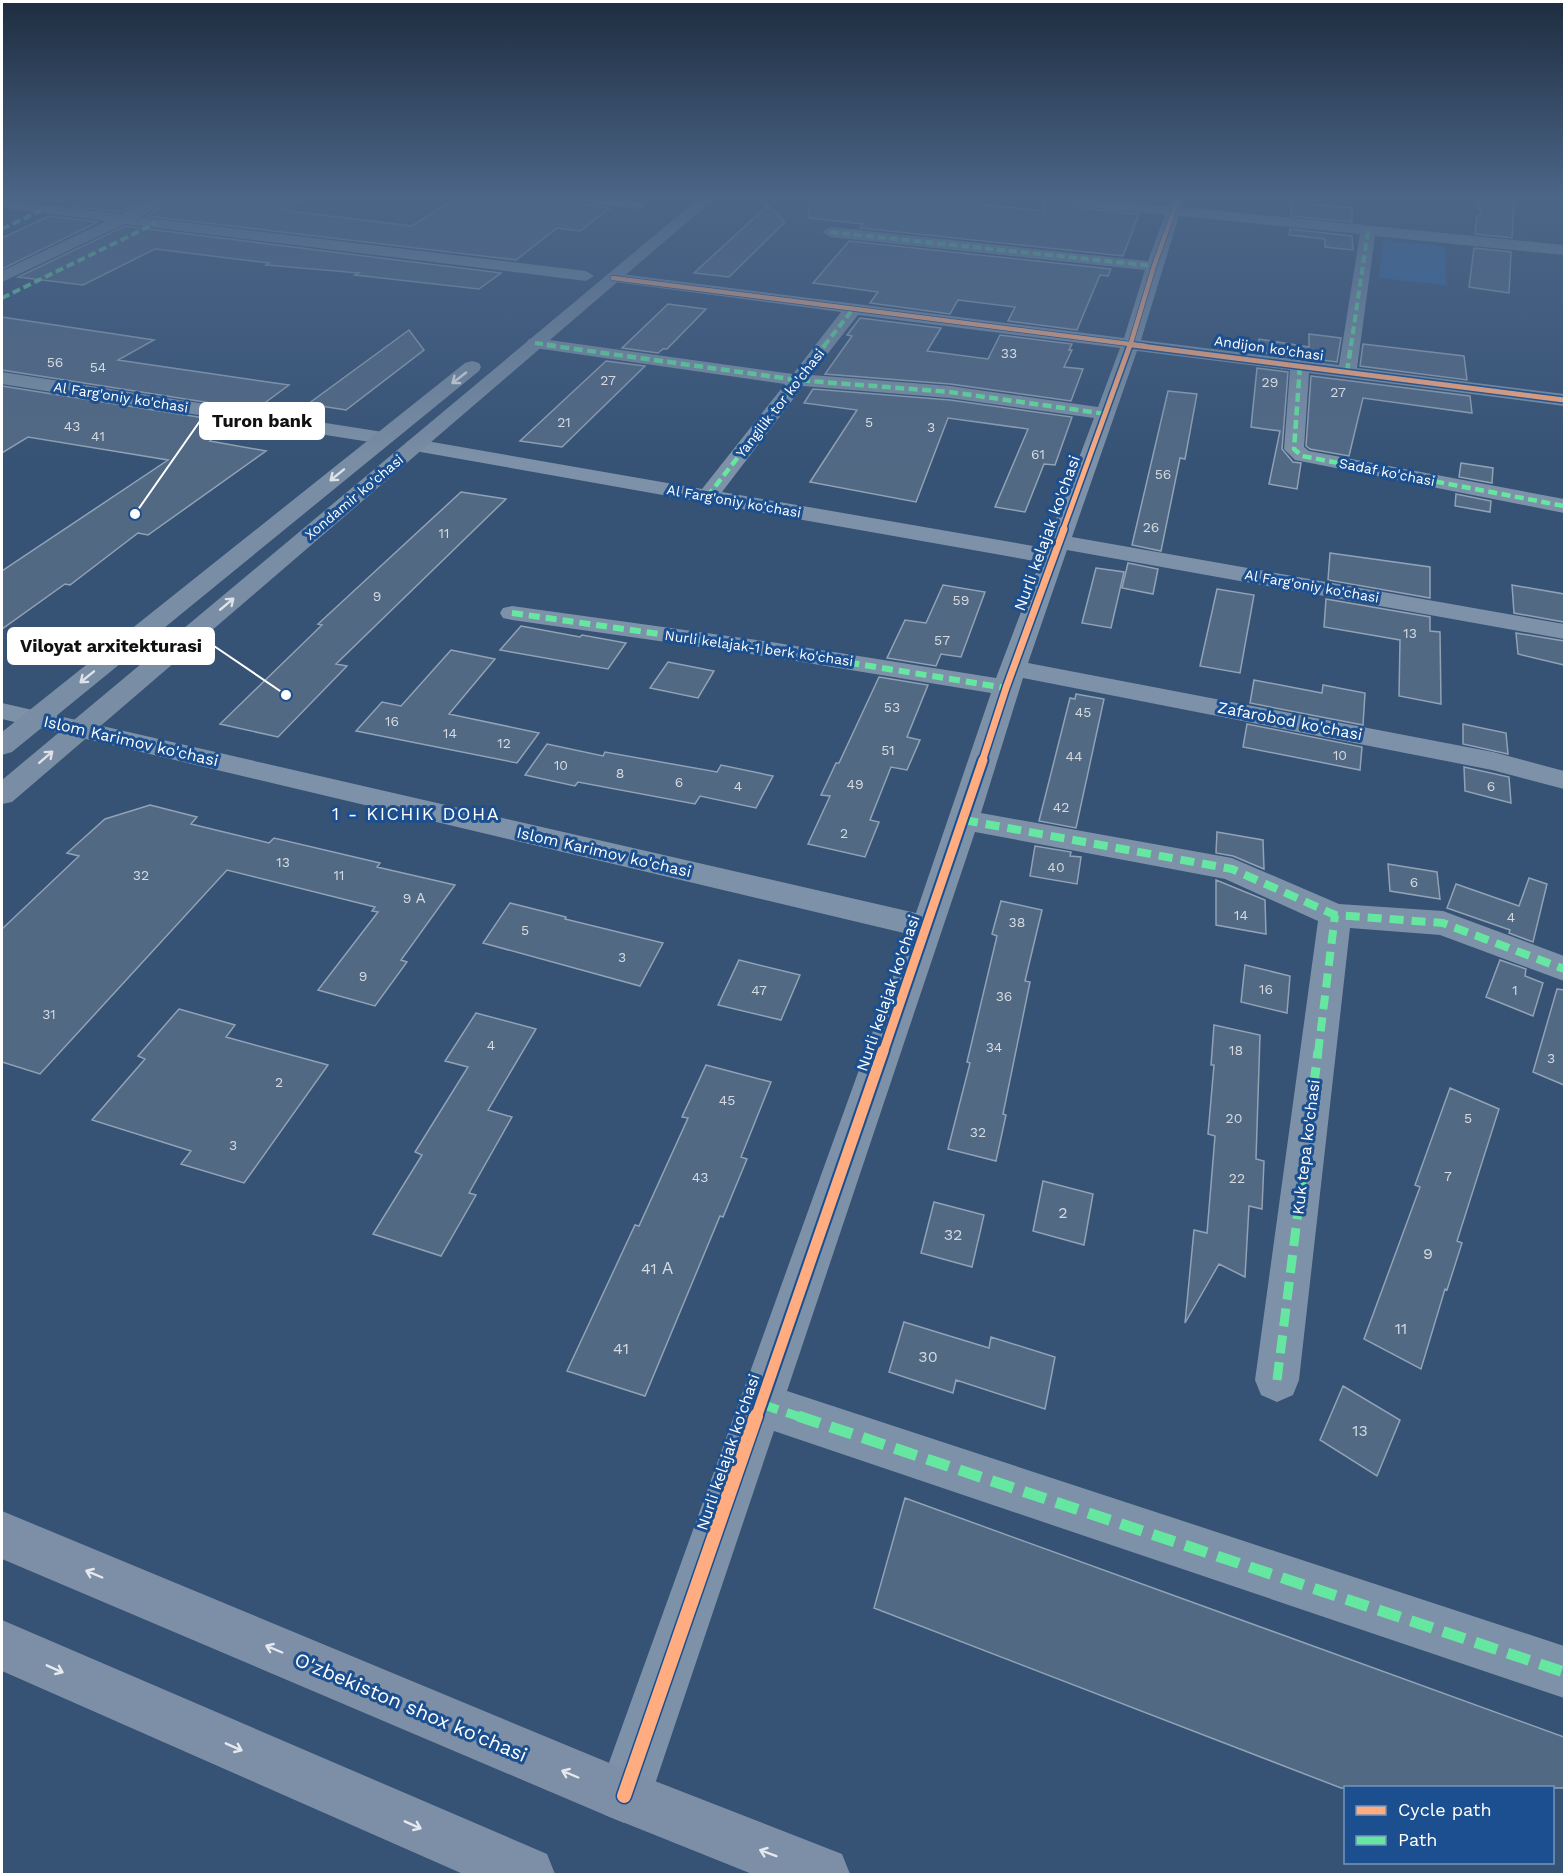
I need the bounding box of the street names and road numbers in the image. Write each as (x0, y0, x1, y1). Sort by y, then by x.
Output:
street label: Andijon ko'chasi (1213, 332, 1325, 364)
street label: Yangilik tor ko'chasi (733, 345, 827, 461)
street label: Al Farg'oniy ko'chasi (52, 378, 190, 416)
street label: Xondamir ko'chasi (302, 451, 406, 543)
street label: Nurli kelajak ko'chasi (1010, 453, 1084, 613)
street label: Sadaf ko'chasi (1338, 455, 1436, 489)
street label: Al Farg'oniy ko'chasi (666, 481, 802, 521)
street label: Al Farg'oniy ko'chasi (1244, 566, 1380, 606)
street label: Nurli kelajak-1 berk ko'chasi (664, 627, 854, 669)
street label: Zafarobod ko'chasi (1216, 698, 1364, 744)
street label: Islom Karimov ko'chasi (42, 712, 220, 770)
street label: Islom Karimov ko'chasi (515, 823, 693, 881)
street label: Nurli kelajak ko'chasi (852, 912, 924, 1074)
street label: Kuk tepa ko'chasi (1288, 1078, 1324, 1216)
street label: Nurli kelajak ko'chasi (692, 1371, 764, 1533)
street label: O'zbekiston shox ko'chasi (291, 1647, 531, 1767)

